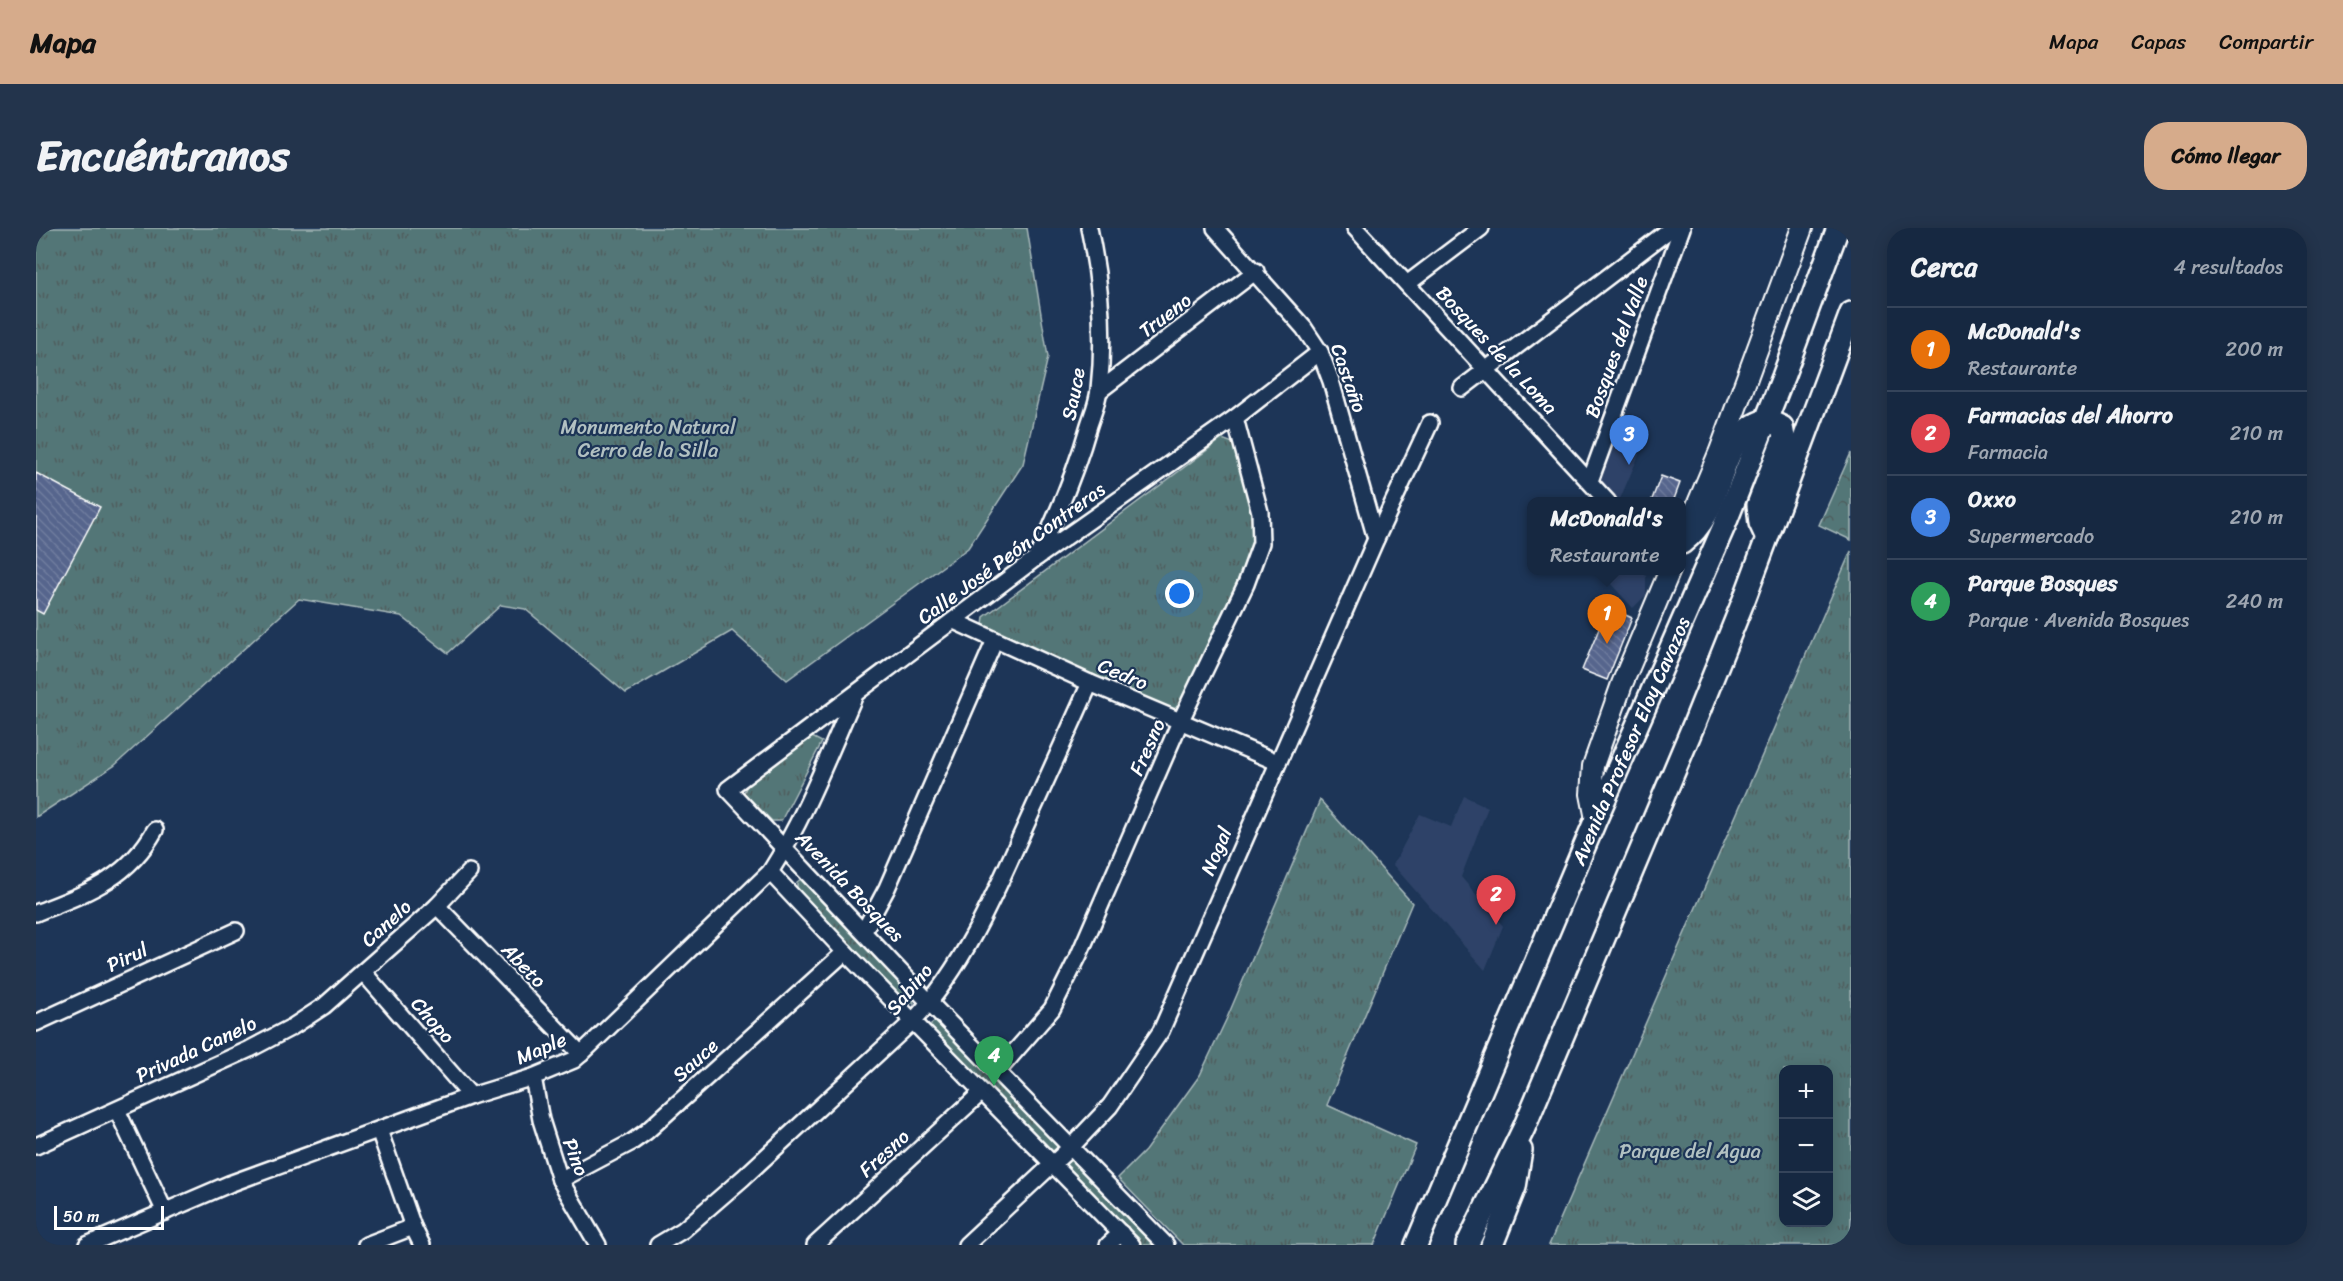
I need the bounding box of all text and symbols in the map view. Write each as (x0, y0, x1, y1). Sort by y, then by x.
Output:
text: Mapa (30, 18, 96, 67)
text: Mapa (2049, 23, 2098, 61)
text: Capas (2131, 23, 2186, 61)
text: Compartir (2219, 23, 2313, 61)
text: Encuéntranos (36, 119, 289, 193)
button: Cómo llegar (2144, 122, 2307, 190)
text: Cerca (1911, 244, 1977, 290)
text: 4 resultados (2174, 250, 2283, 285)
street label: Bosques del Valle (1575, 271, 1658, 423)
street label: Bosques de la Loma (1427, 277, 1566, 423)
street label: Trueno (1131, 284, 1200, 347)
text: McDonald's (1968, 312, 2080, 351)
text: 1 (1926, 332, 1935, 367)
text: 200 m (2226, 332, 2283, 367)
street label: Castaño (1320, 339, 1377, 418)
text: Restaurante (1968, 351, 2077, 386)
street label: Sauce (1051, 364, 1096, 423)
text: Farmacias del Ahorro (1968, 396, 2173, 435)
park label: Monumento Natural Cerro de la Silla (560, 410, 737, 468)
pin: 3 (1610, 416, 1648, 465)
text: 2 (1925, 416, 1936, 451)
text: 210 m (2230, 416, 2283, 451)
text: Farmacia (1968, 435, 2048, 470)
street label: Calle José Peón Contreras (910, 472, 1114, 634)
text: Oxxo (1968, 480, 2016, 519)
popup (1527, 497, 1686, 575)
text: McDonald's (1550, 499, 1663, 538)
text: 3 (1925, 500, 1936, 535)
text: 210 m (2230, 500, 2283, 535)
text: Supermercado (1968, 519, 2094, 554)
text: Restaurante (1550, 538, 1659, 573)
text: Parque Bosques (1968, 564, 2118, 603)
your location (1165, 579, 1194, 608)
text: 4 (1924, 584, 1937, 619)
text: 240 m (2226, 584, 2283, 619)
pin: 1 (1588, 594, 1626, 644)
text: Parque · Avenida Bosques (1968, 603, 2189, 638)
street label: Avenida Profesor Eloy Cavazos (1561, 610, 1701, 872)
street label: Cedro (1092, 648, 1153, 701)
street label: Fresno (1119, 713, 1176, 782)
street label: Nogal (1191, 820, 1243, 881)
street label: Avenida Bosques (786, 821, 913, 951)
pin: 2 (1476, 876, 1516, 925)
street label: Canelo (353, 891, 420, 956)
street label: Pirul (101, 932, 155, 982)
street label: Abeto (492, 933, 555, 997)
street label: Sabino (877, 955, 942, 1023)
street label: Chopo (402, 989, 463, 1052)
street label: Privada Canelo (130, 1006, 263, 1093)
street label: Maple (510, 1022, 572, 1075)
street label: Sauce (664, 1029, 727, 1091)
pin: 4 (974, 1036, 1014, 1086)
map controls (1779, 1065, 1833, 1227)
button: + (1779, 1065, 1833, 1119)
button: − (1779, 1119, 1833, 1173)
street label: Fresno (850, 1120, 918, 1186)
street label: Pino (552, 1133, 599, 1181)
park label: Parque del Agua (1619, 1134, 1761, 1169)
button: layers (1779, 1173, 1833, 1227)
text: 50 m (63, 1202, 99, 1231)
scale bar (54, 1203, 164, 1230)

